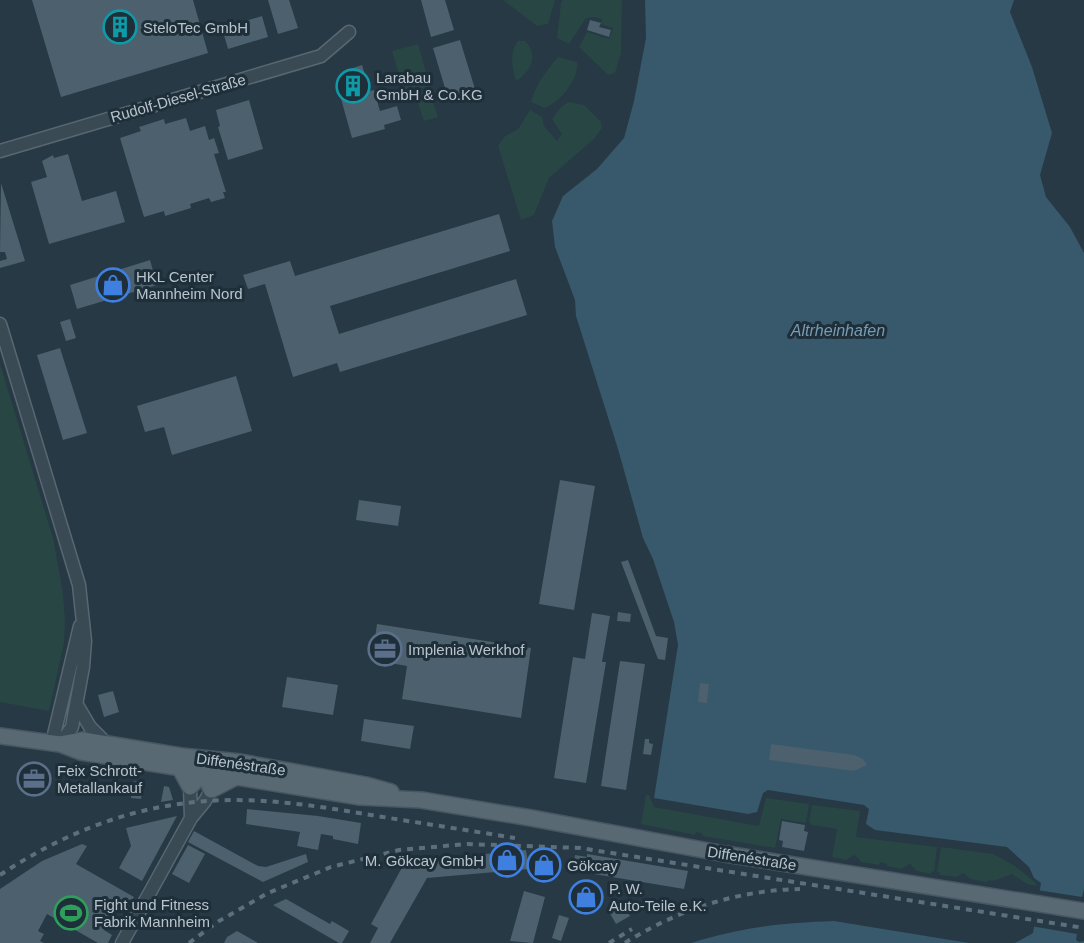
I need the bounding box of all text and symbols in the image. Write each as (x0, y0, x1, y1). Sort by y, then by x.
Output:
building icon: SteloTec GmbH (102, 9, 138, 45)
place label: SteloTec GmbH (143, 19, 248, 36)
building icon: Larabau GmbH & Co.KG (335, 68, 371, 104)
place label: Larabau GmbH & Co.KG (376, 69, 483, 103)
street label: Rudolf-Diesel-Straße (108, 71, 248, 125)
shop icon: HKL Center Mannheim Nord (95, 267, 131, 303)
place label: HKL Center Mannheim Nord (136, 268, 243, 302)
water label: Altrheinhafen (790, 322, 885, 339)
office icon: Implenia Werkhof (367, 631, 403, 667)
place label: Implenia Werkhof (408, 641, 525, 658)
street label: Diffenéstraße (195, 749, 287, 779)
office icon: Feix Schrott- Metallankauf (16, 761, 52, 797)
place label: Feix Schrott- Metallankauf (57, 762, 143, 796)
shop icon: M. Gökcay GmbH (489, 842, 525, 878)
street label: Diffenéstraße (706, 843, 798, 873)
shop icon: Gökcay (526, 847, 562, 883)
place label: M. Gökcay GmbH (365, 852, 484, 869)
place label: Gökcay (567, 857, 618, 874)
shop icon: P. W. Auto-Teile e.K. (568, 879, 604, 915)
place label: P. W. Auto-Teile e.K. (609, 880, 707, 914)
sports icon: Fight und Fitness Fabrik Mannheim (53, 895, 89, 931)
place label: Fight und Fitness Fabrik Mannheim (94, 896, 210, 930)

